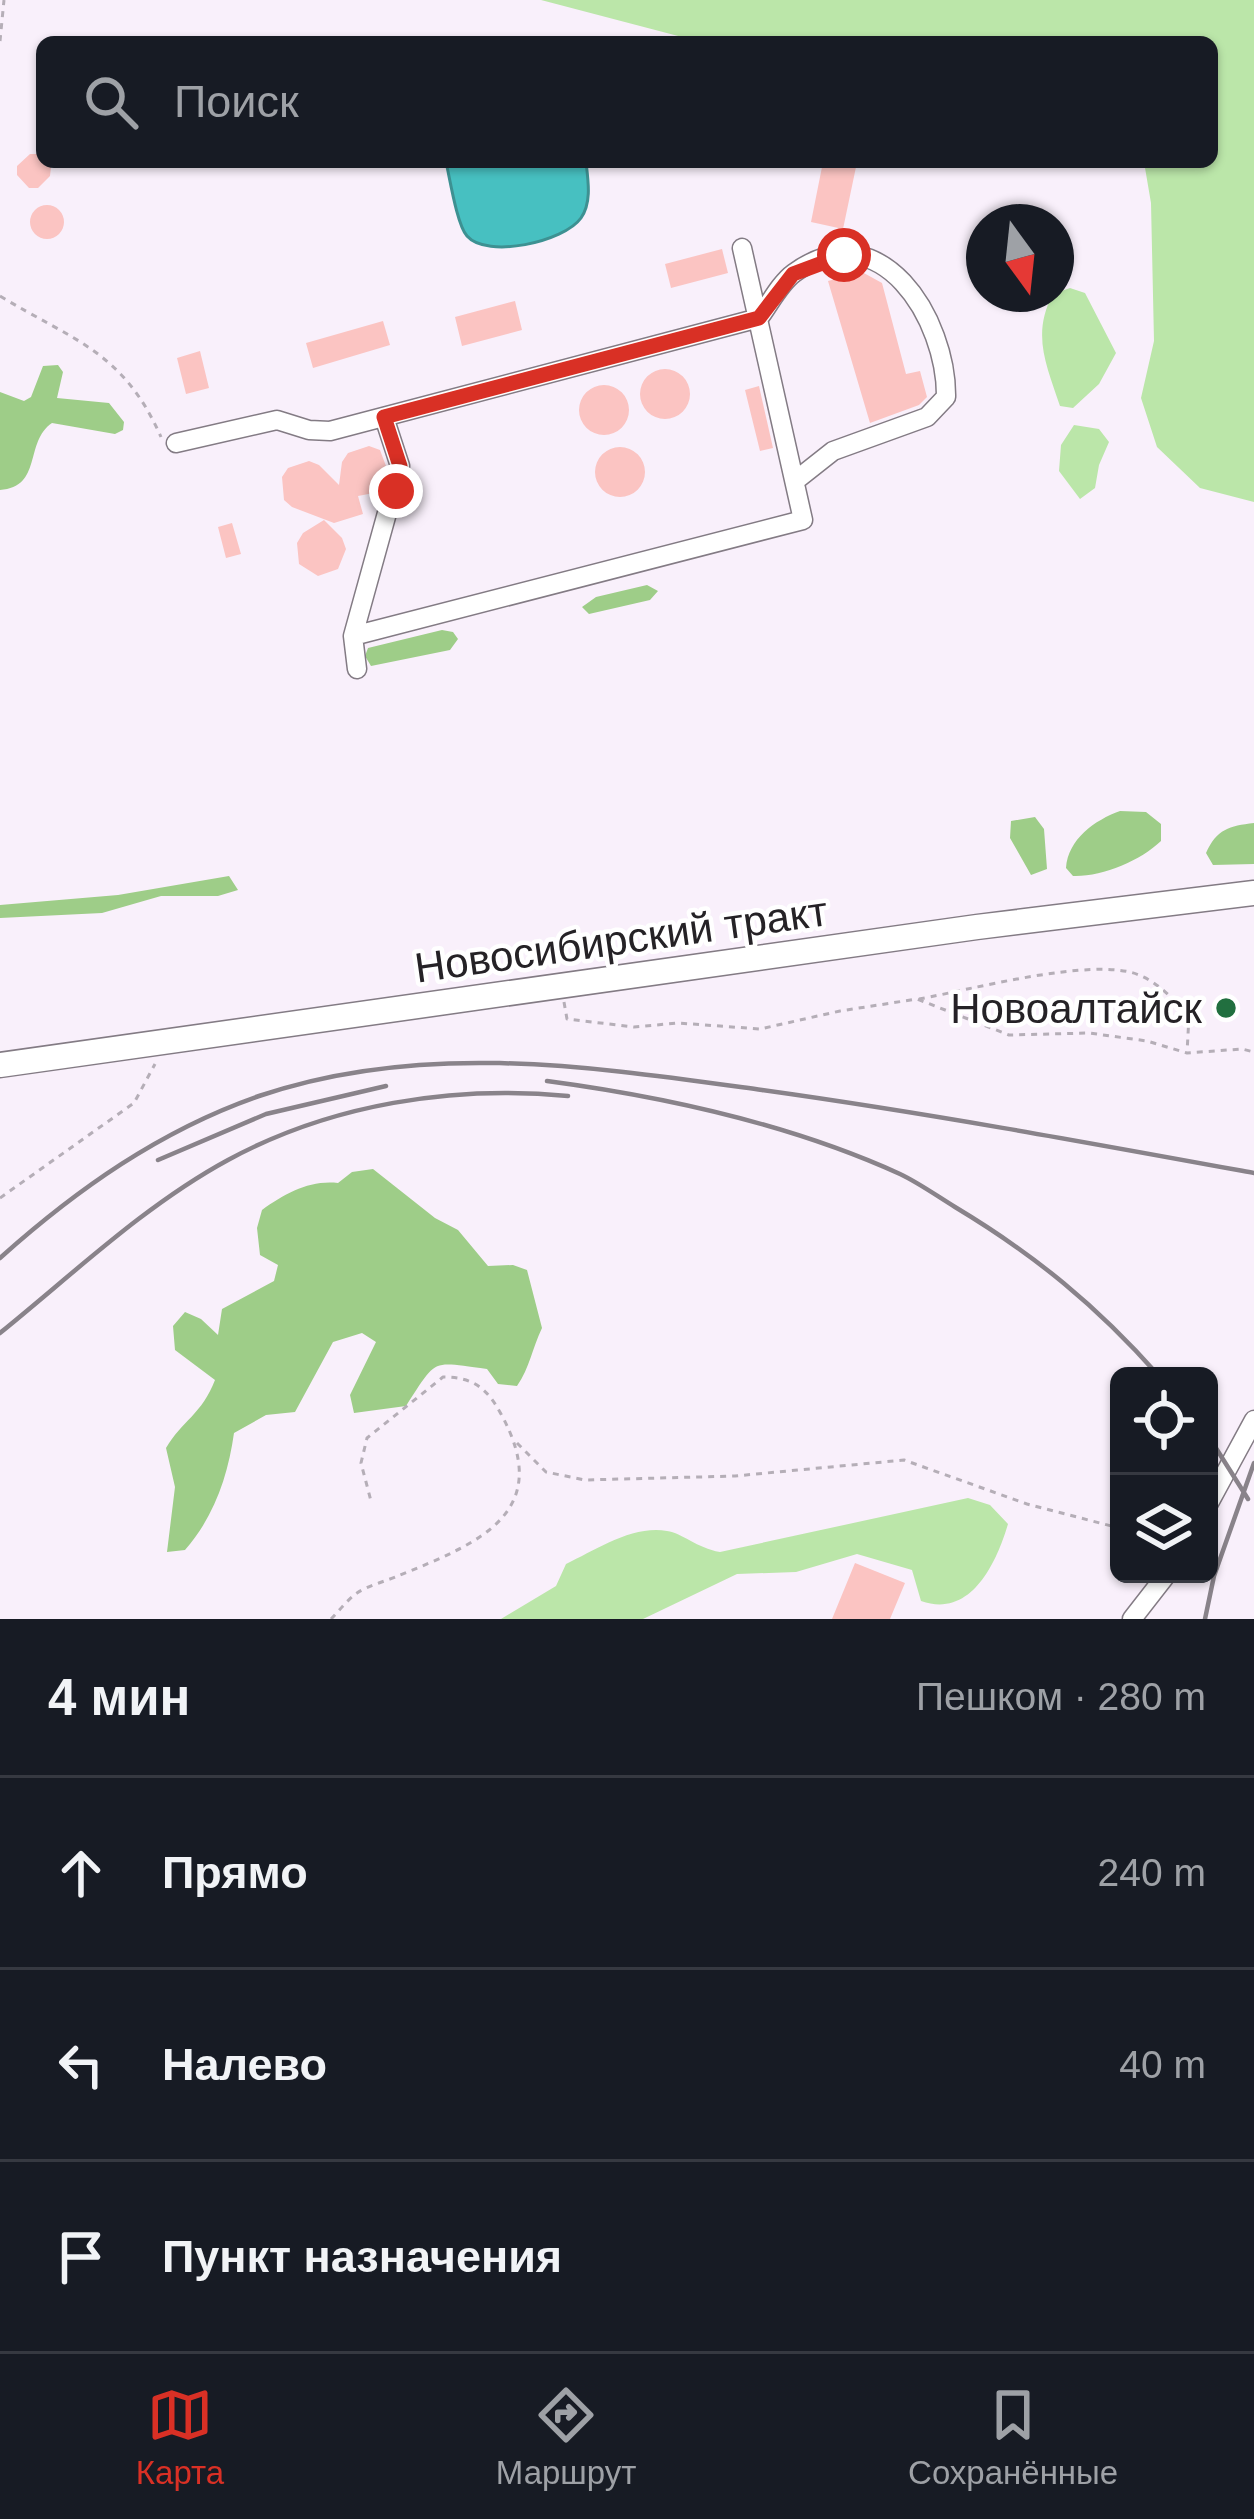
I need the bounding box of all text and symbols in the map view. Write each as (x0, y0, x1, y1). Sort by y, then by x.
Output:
search box (36, 36, 1218, 168)
icon: search (78, 69, 144, 135)
text: Поиск (174, 76, 299, 127)
north arrow (966, 204, 1074, 312)
route start (817, 228, 871, 282)
route end (369, 464, 423, 518)
street label: Новосибирский тракт (412, 887, 830, 992)
place label: Новоалтайск (950, 985, 1203, 1032)
marker: Новоалтайск (1213, 995, 1239, 1021)
map controls (1110, 1367, 1218, 1583)
button: locate (1110, 1367, 1218, 1475)
button: layers (1110, 1475, 1218, 1583)
text: 4 мин (48, 1669, 190, 1726)
text: Пешком · 280 m (916, 1675, 1206, 1718)
icon: ahead (48, 1840, 114, 1906)
text: Прямо (162, 1847, 308, 1898)
text: 240 m (1098, 1851, 1206, 1894)
icon: left (48, 2032, 114, 2098)
text: Налево (162, 2039, 327, 2090)
text: 40 m (1119, 2043, 1206, 2086)
icon: arrive (48, 2224, 114, 2290)
text: Пункт назначения (162, 2231, 562, 2282)
tab: Карта (136, 2382, 224, 2492)
tab: Маршрут (496, 2382, 636, 2492)
tab: Сохранённые (908, 2382, 1118, 2492)

